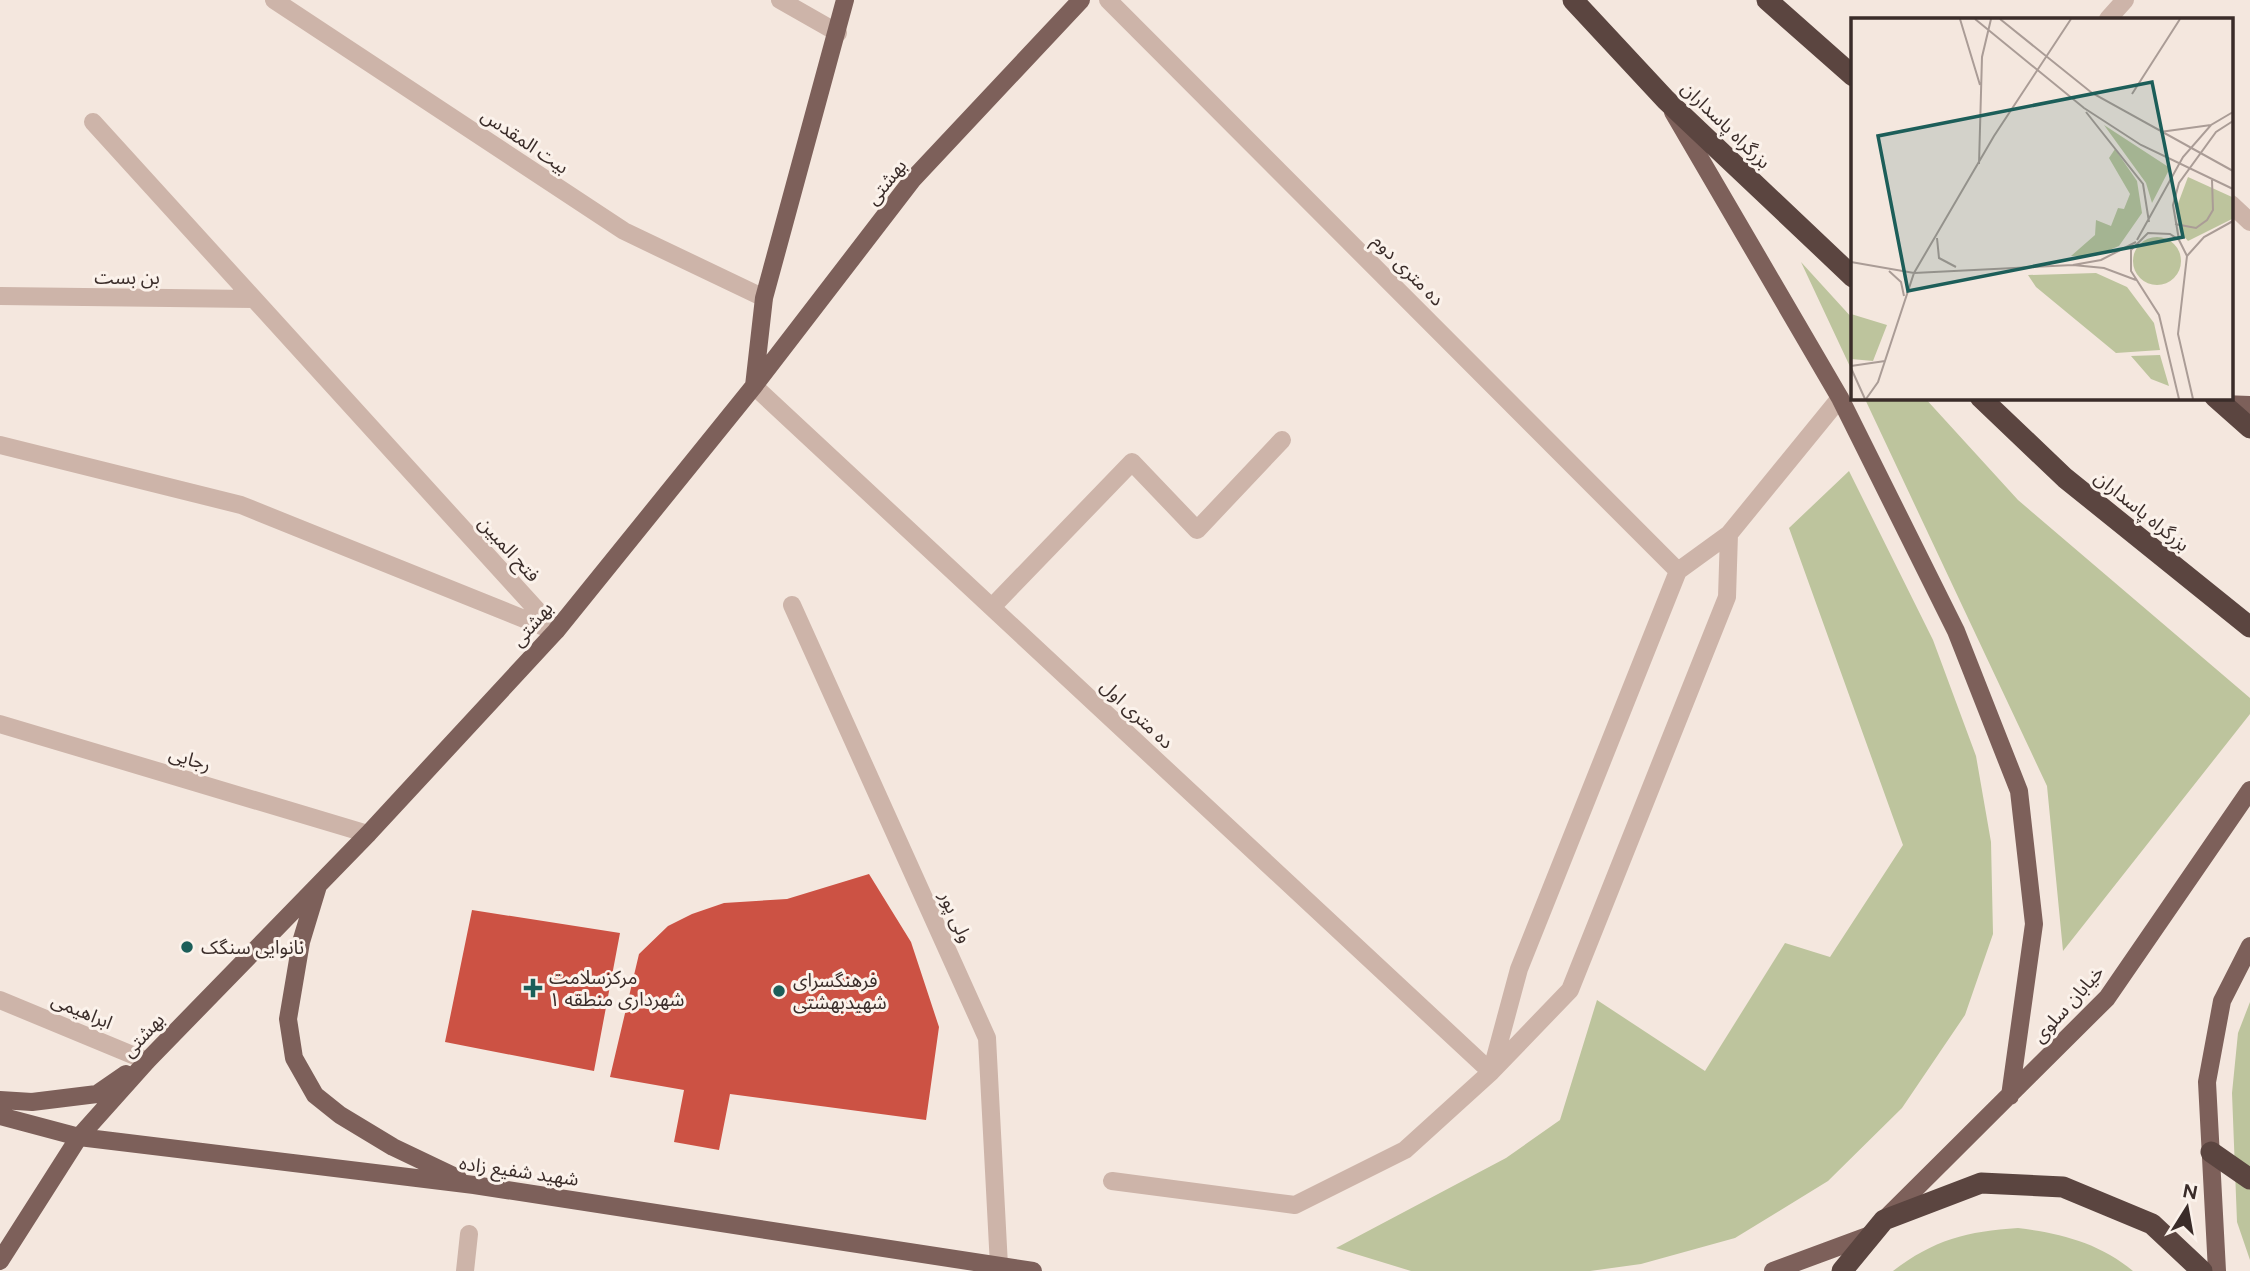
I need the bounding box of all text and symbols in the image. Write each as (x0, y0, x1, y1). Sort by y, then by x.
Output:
inset map (1851, 18, 2232, 399)
street label: بزرگراه پاسداران (1676, 77, 1776, 174)
street label: بیت المقدس (477, 103, 573, 179)
street label: بهشتی (861, 155, 911, 209)
street label: ده متری دوم (1365, 229, 1449, 313)
street label: بن بست (94, 266, 160, 289)
street label: بزرگراه پاسداران (2089, 466, 2194, 557)
street label: فتح المبین (471, 511, 544, 589)
street label: بهشتی (506, 597, 558, 651)
street label: ده متری اول (1096, 674, 1178, 754)
street label: رجایی (166, 742, 214, 776)
street label: ولی پور (933, 887, 977, 947)
place label: نانوایی سنگک (201, 936, 304, 959)
marker: نانوایی سنگک (179, 939, 195, 955)
street label: خیابان سلوی (2027, 961, 2109, 1047)
place label: مرکزسلامت شهرداری منطقه ۱ (549, 966, 684, 1011)
place label: فرهنگسرای شهیدبهشتی (793, 969, 887, 1014)
marker: مرکزسلامت شهرداری منطقه ۱ (523, 978, 543, 998)
marker: فرهنگسرای شهیدبهشتی (771, 983, 787, 999)
street label: ابراهیمی (48, 988, 116, 1034)
street label: بهشتی (117, 1008, 169, 1062)
street label: شهید شفیع زاده (457, 1151, 580, 1194)
north arrow (2152, 1173, 2222, 1243)
text: N (2181, 1179, 2200, 1204)

